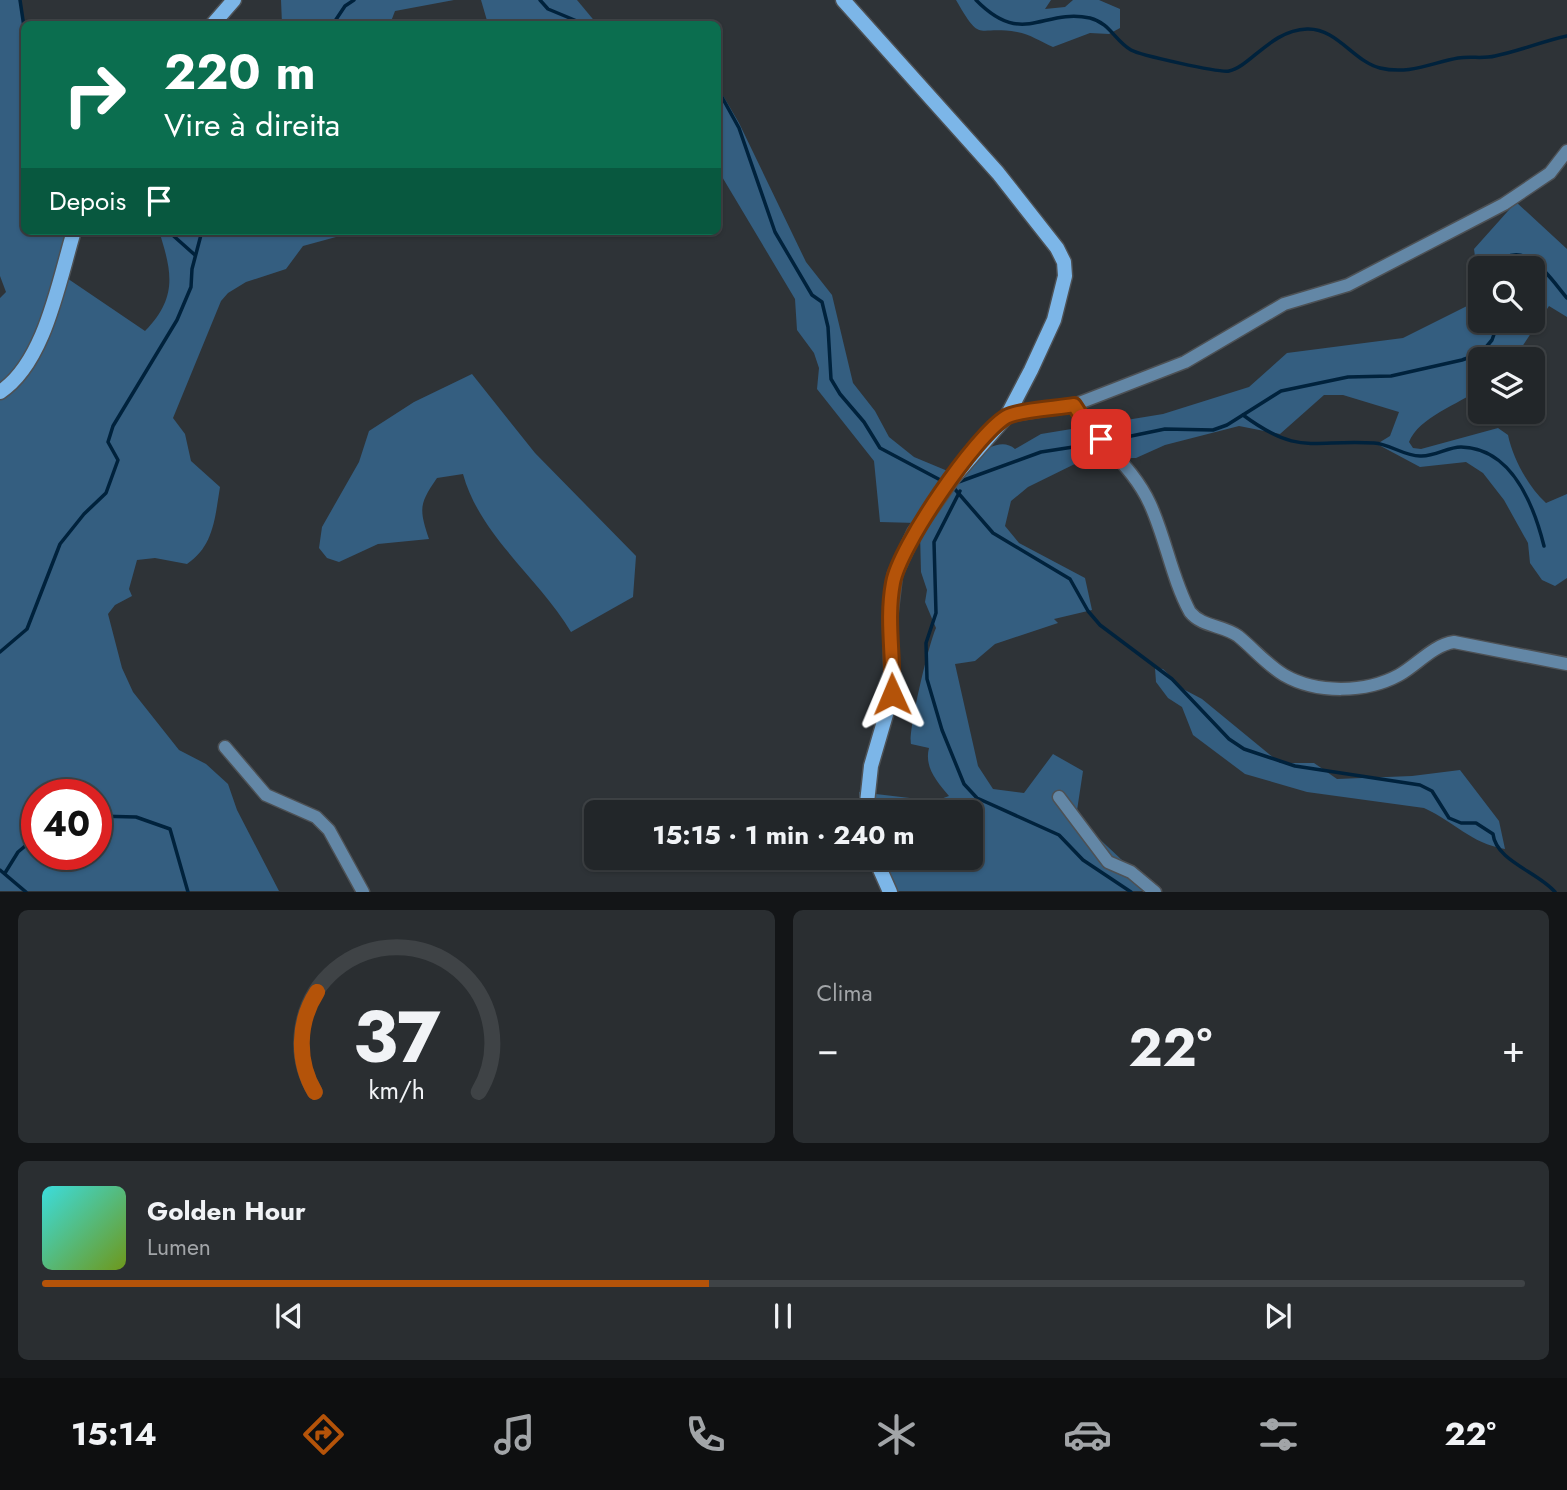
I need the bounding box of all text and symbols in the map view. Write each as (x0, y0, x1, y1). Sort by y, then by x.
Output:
text: 220 m (164, 37, 316, 107)
icon: right (49, 49, 140, 140)
text: Vire à direita (164, 102, 340, 148)
text: Depois (49, 182, 126, 220)
icon: arrive (140, 182, 178, 220)
map controls (1468, 256, 1545, 424)
button: search (1468, 256, 1545, 333)
button: layers (1468, 347, 1545, 424)
pin (1071, 409, 1131, 469)
icon: arrive (1082, 420, 1120, 458)
position arrow (855, 657, 929, 731)
speed limit sign: 40 (21, 779, 112, 870)
text: 15:15 · 1 min · 240 m (652, 816, 915, 854)
text: Clima (817, 976, 873, 1010)
text: 37 (352, 985, 440, 1090)
text: 22° (1128, 1010, 1212, 1086)
text: − (817, 1021, 839, 1076)
text: + (1502, 1021, 1525, 1076)
text: km/h (368, 1072, 425, 1108)
text: Golden Hour (147, 1192, 306, 1230)
text: Lumen (147, 1230, 211, 1264)
icon: previous (270, 1297, 308, 1335)
icon: pause (764, 1297, 802, 1335)
icon: next (1259, 1297, 1297, 1335)
icon: directions (299, 1410, 348, 1459)
icon: music (490, 1410, 539, 1459)
icon: phone (681, 1410, 730, 1459)
icon: climate (872, 1410, 921, 1459)
icon: car (1063, 1410, 1112, 1459)
icon: filters (1254, 1410, 1303, 1459)
text: 15:14 (71, 1411, 157, 1457)
text: 22° (1445, 1411, 1496, 1457)

